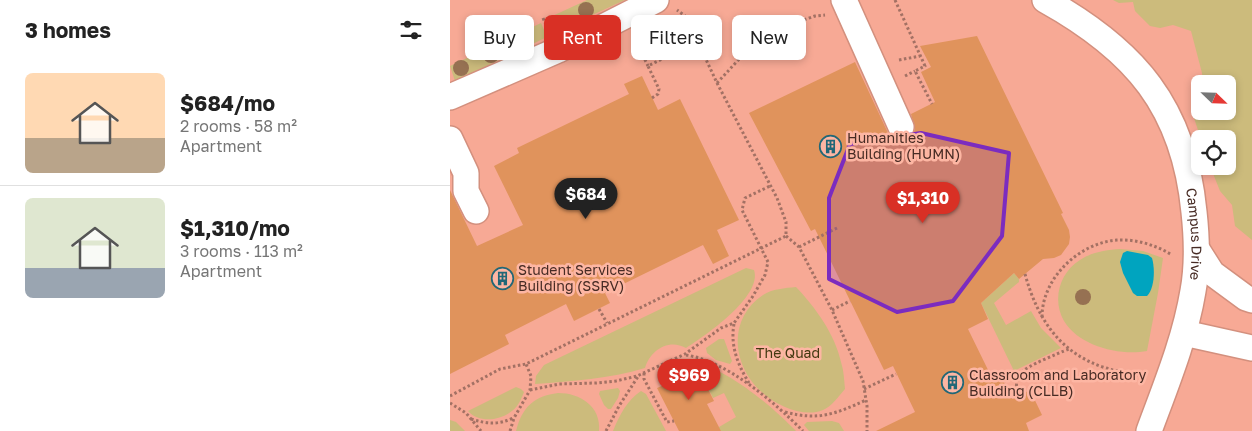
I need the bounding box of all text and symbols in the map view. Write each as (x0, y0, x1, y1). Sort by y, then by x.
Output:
chip: Buy (465, 15, 534, 60)
chip: Rent (544, 15, 621, 60)
chip: Filters (631, 15, 722, 60)
chip: New (732, 15, 806, 60)
icon: filters (397, 16, 425, 44)
text: 3 homes (25, 17, 111, 43)
north arrow (1191, 75, 1236, 120)
map controls (1191, 75, 1236, 175)
text: $684/mo (180, 90, 275, 116)
icon: home (65, 93, 125, 153)
text: 2 rooms · 58 m² (180, 116, 297, 136)
place label: Humanities Building (HUMN) (847, 129, 960, 162)
button: locate (1191, 130, 1236, 175)
building icon: Humanities Building (HUMN) (819, 134, 843, 158)
text: Apartment (180, 136, 262, 156)
pin: $684 (556, 178, 616, 220)
pin: $1,310 (882, 182, 964, 224)
text: $684 (565, 184, 607, 204)
street label: Campus Drive (1183, 187, 1206, 281)
text: $1,310 (897, 188, 949, 208)
text: $1,310/mo (180, 215, 290, 241)
icon: home (65, 218, 125, 278)
text: 3 rooms · 113 m² (180, 241, 303, 261)
text: Apartment (180, 261, 262, 281)
place label: Student Services Building (SSRV) (518, 261, 633, 294)
building icon: Student Services Building (SSRV) (490, 266, 514, 290)
park label: The Quad (756, 344, 820, 361)
pin: $969 (659, 358, 719, 401)
text: $969 (668, 365, 710, 385)
place label: Classroom and Laboratory Building (CLLB) (969, 366, 1146, 399)
building icon: Classroom and Laboratory Building (CLLB) (941, 371, 965, 395)

